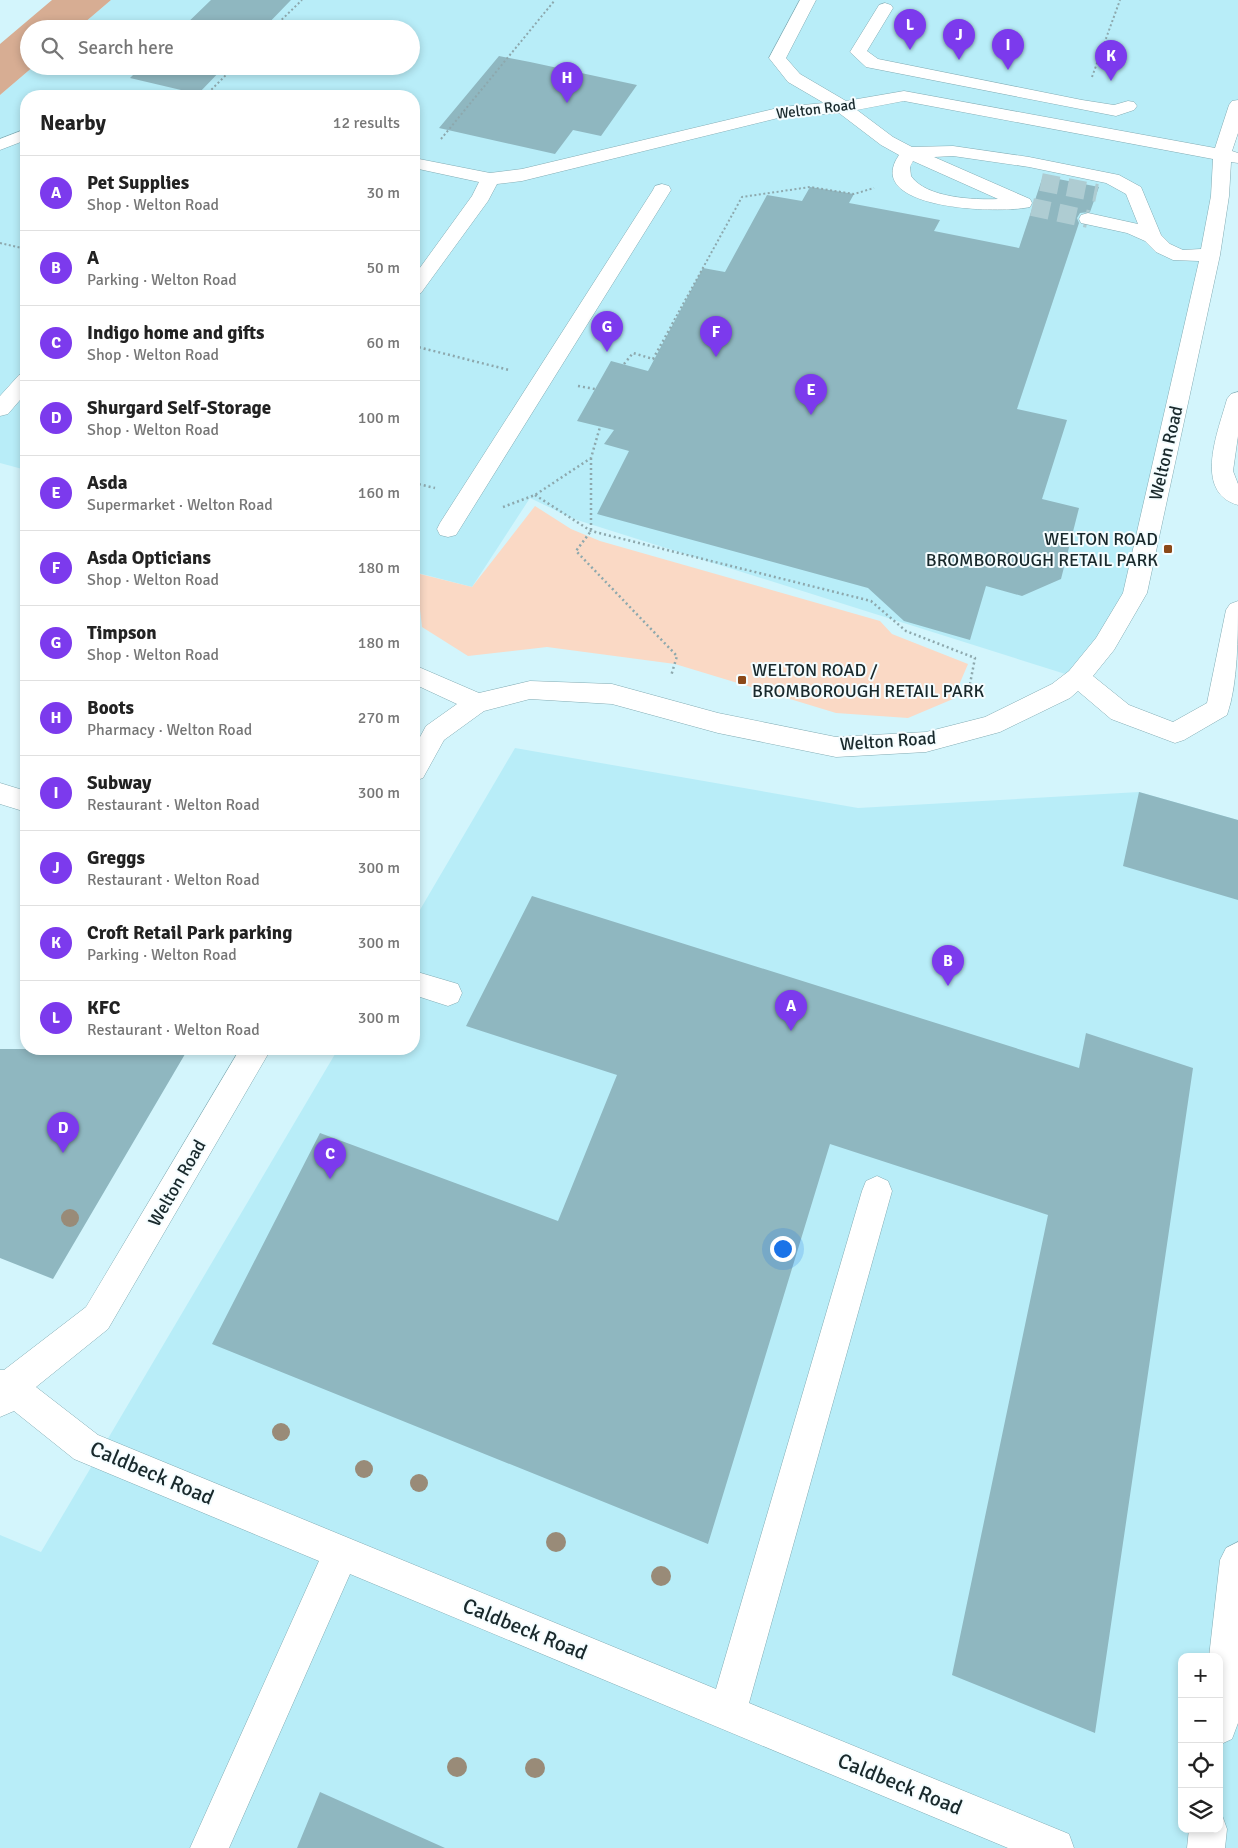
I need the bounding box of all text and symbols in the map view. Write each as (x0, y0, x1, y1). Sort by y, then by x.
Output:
pin: L (894, 9, 926, 50)
pin: J (943, 19, 975, 60)
search box (20, 20, 420, 75)
pin: I (992, 29, 1024, 70)
icon: search (38, 34, 66, 62)
text: Search here (78, 36, 174, 60)
pin: K (1095, 40, 1127, 81)
pin: H (551, 62, 583, 103)
street label: Welton Road (775, 95, 857, 123)
text: Nearby (40, 110, 106, 136)
text: 12 results (333, 113, 400, 133)
text: Pet Supplies (87, 171, 189, 195)
text: A (51, 183, 61, 203)
text: 30 m (366, 183, 400, 203)
text: Shop · Welton Road (87, 195, 219, 215)
text: A (87, 246, 99, 270)
text: B (51, 258, 61, 278)
text: 50 m (366, 258, 400, 278)
text: Parking · Welton Road (87, 270, 237, 290)
pin: G (591, 311, 623, 352)
pin: F (700, 316, 732, 357)
text: Indigo home and gifts (87, 321, 265, 345)
text: C (51, 333, 61, 353)
text: 60 m (366, 333, 400, 353)
text: Shop · Welton Road (87, 345, 219, 365)
pin: E (795, 374, 827, 415)
text: Shurgard Self-Storage (87, 396, 271, 420)
street label: Welton Road (1144, 404, 1188, 502)
text: D (51, 408, 61, 428)
text: 100 m (358, 408, 400, 428)
text: Shop · Welton Road (87, 420, 219, 440)
text: Asda (87, 471, 128, 495)
text: E (51, 483, 61, 503)
text: 160 m (358, 483, 400, 503)
text: Supermarket · Welton Road (87, 495, 273, 515)
place label: WELTON ROAD BROMBOROUGH RETAIL PARK (926, 528, 1158, 571)
marker: WELTON ROAD BROMBOROUGH RETAIL PARK (1162, 543, 1174, 555)
text: Asda Opticians (87, 546, 211, 570)
text: F (52, 558, 60, 578)
text: 180 m (358, 558, 400, 578)
text: Shop · Welton Road (87, 570, 219, 590)
text: Timpson (87, 621, 157, 645)
text: G (51, 633, 61, 653)
text: 180 m (358, 633, 400, 653)
text: Shop · Welton Road (87, 645, 219, 665)
place label: WELTON ROAD / BROMBOROUGH RETAIL PARK (752, 659, 985, 702)
marker: WELTON ROAD / BROMBOROUGH RETAIL PARK (736, 674, 748, 686)
text: Boots (87, 696, 134, 720)
text: H (51, 708, 61, 728)
text: 270 m (358, 708, 400, 728)
text: Pharmacy · Welton Road (87, 720, 252, 740)
street label: Welton Road (839, 727, 937, 755)
text: Subway (87, 771, 151, 795)
text: I (53, 783, 59, 803)
text: 300 m (358, 783, 400, 803)
text: Restaurant · Welton Road (87, 795, 260, 815)
text: Greggs (87, 846, 145, 870)
text: J (52, 858, 60, 878)
text: 300 m (358, 858, 400, 878)
text: Restaurant · Welton Road (87, 870, 260, 890)
text: Croft Retail Park parking (87, 921, 292, 945)
text: K (51, 933, 61, 953)
text: 300 m (358, 933, 400, 953)
text: Parking · Welton Road (87, 945, 237, 965)
pin: B (932, 945, 964, 986)
pin: A (775, 990, 807, 1031)
text: KFC (87, 996, 120, 1020)
text: L (52, 1008, 60, 1028)
text: 300 m (358, 1008, 400, 1028)
text: Restaurant · Welton Road (87, 1020, 260, 1040)
pin: D (47, 1112, 79, 1153)
street label: Welton Road (143, 1136, 211, 1230)
pin: C (314, 1138, 346, 1179)
your location (770, 1236, 796, 1262)
street label: Caldbeck Road (86, 1435, 218, 1511)
street label: Caldbeck Road (459, 1592, 591, 1666)
map controls (1178, 1653, 1223, 1833)
button: + (1178, 1653, 1223, 1698)
button: − (1178, 1698, 1223, 1743)
button: locate (1178, 1743, 1223, 1788)
street label: Caldbeck Road (834, 1747, 966, 1821)
button: layers (1178, 1788, 1223, 1833)

